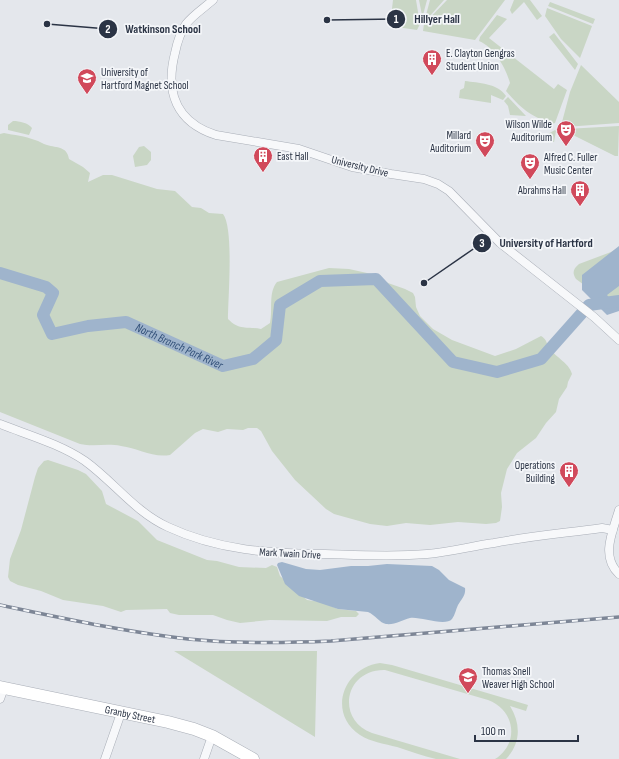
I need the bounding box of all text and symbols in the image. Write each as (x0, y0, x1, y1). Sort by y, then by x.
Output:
callout: Hillyer Hall (386, 7, 468, 31)
text: 1 (394, 12, 399, 27)
text: Hillyer Hall (414, 12, 460, 27)
callout: Watkinson School (98, 17, 209, 41)
text: 2 (105, 22, 111, 37)
text: Watkinson School (125, 22, 201, 37)
place label: E. Clayton Gengras Student Union (446, 47, 515, 73)
building icon: E. Clayton Gengras Student Union (421, 48, 443, 76)
place label: University of Hartford Magnet School (101, 66, 189, 92)
school or university icon: University of Hartford Magnet School (76, 67, 98, 95)
place label: Wilson Wilde Auditorium (506, 118, 552, 144)
theatre icon: Wilson Wilde Auditorium (555, 119, 577, 147)
place label: Millard Auditorium (429, 129, 471, 155)
theatre icon: Millard Auditorium (474, 130, 496, 158)
building icon: East Hall (252, 145, 274, 173)
place label: East Hall (277, 150, 309, 163)
place label: Alfred C. Fuller Music Center (543, 151, 597, 177)
theatre icon: Alfred C. Fuller Music Center (519, 152, 541, 180)
street label: University Drive (330, 153, 390, 180)
building icon: Abrahms Hall (569, 179, 591, 207)
place label: Abrahms Hall (517, 184, 566, 197)
callout: University of Hartford (472, 231, 601, 255)
text: 3 (479, 236, 485, 251)
text: University of Hartford (499, 236, 593, 251)
water label: North Branch Park River (133, 320, 226, 373)
place label: Operations Building (515, 459, 556, 485)
building icon: Operations Building (558, 460, 580, 488)
street label: Mark Twain Drive (259, 545, 321, 562)
place label: Thomas Snell Weaver High School (482, 665, 555, 691)
school or university icon: Thomas Snell Weaver High School (457, 666, 479, 694)
street label: Granby Street (104, 703, 157, 726)
scale bar (475, 717, 578, 743)
text: 100 m (481, 724, 506, 739)

